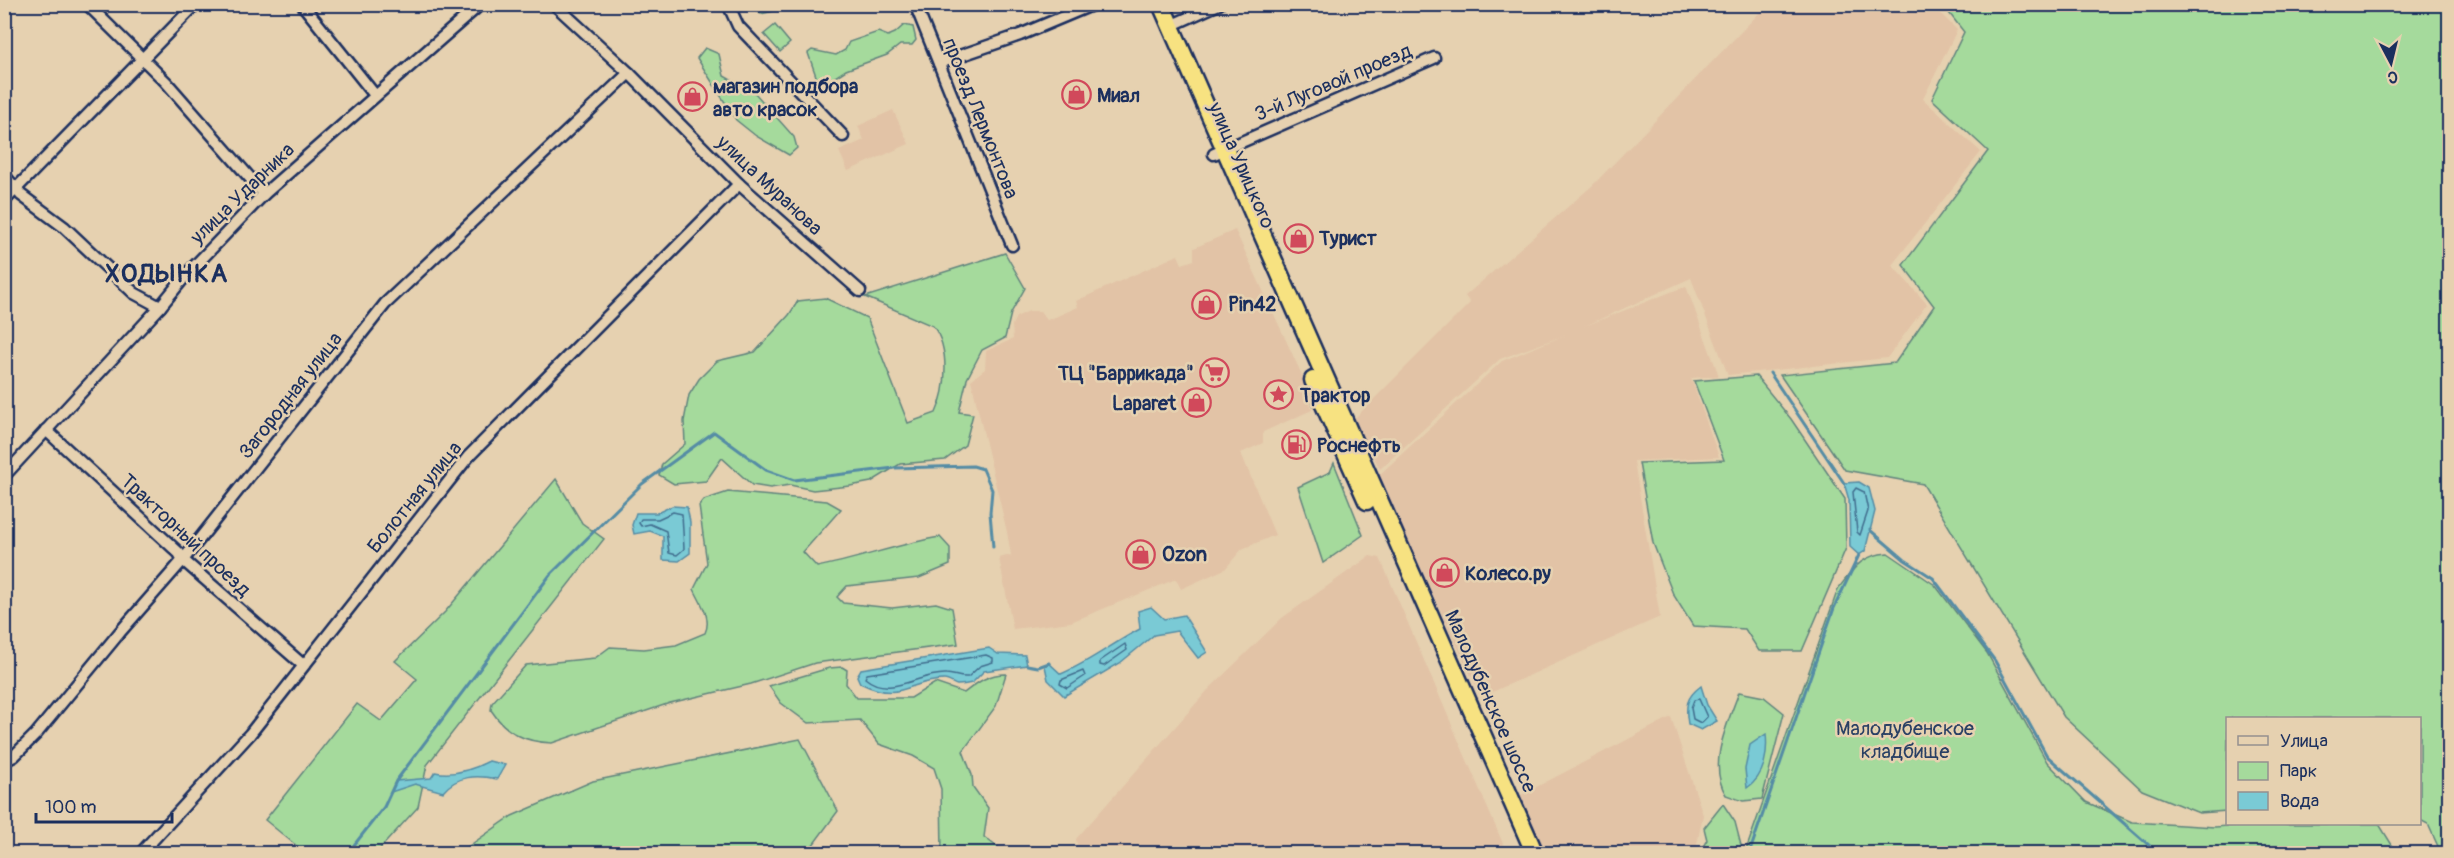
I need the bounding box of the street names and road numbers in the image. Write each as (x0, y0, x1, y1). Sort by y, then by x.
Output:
street label: проезд Лермонтова (937, 34, 1024, 202)
street label: 3-й Луговой проезд (1251, 38, 1415, 127)
street label: улица Урицкого (1202, 97, 1281, 232)
street label: улица Муранова (711, 129, 828, 241)
street label: улица Ударника (184, 137, 300, 250)
street label: Загородная улица (233, 327, 348, 464)
street label: Болотная улица (362, 436, 467, 558)
street label: Тракторный проезд (115, 469, 256, 602)
street label: Малодубенское шоссе (1439, 606, 1542, 797)

